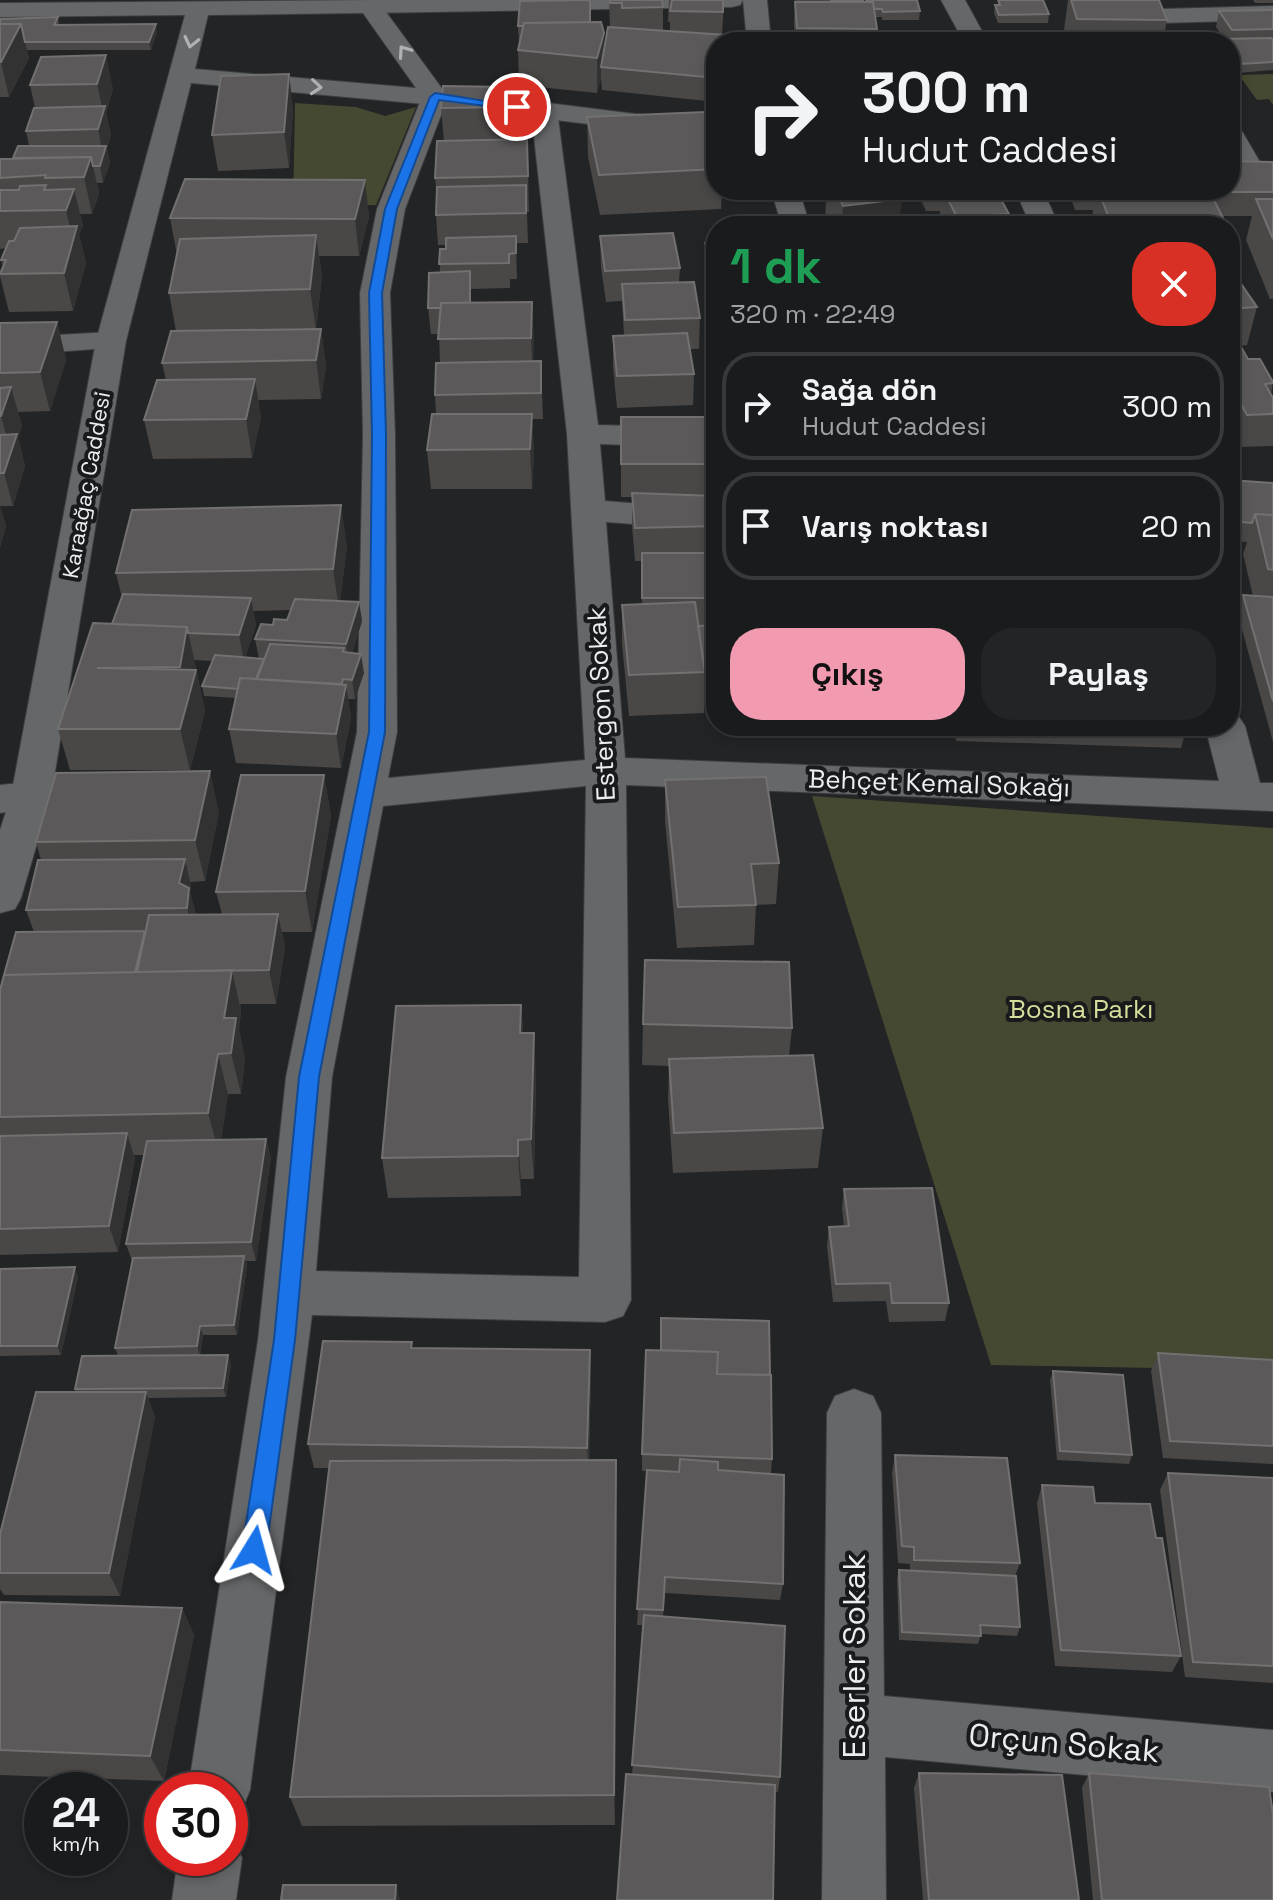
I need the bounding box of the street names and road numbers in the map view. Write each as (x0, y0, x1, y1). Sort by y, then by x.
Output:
street label: Karaağaç Caddesi (56, 389, 116, 581)
street label: Estergon Sokak (579, 606, 623, 802)
street label: Behçet Kemal Sokağı (807, 761, 1071, 805)
street label: Eserler Sokak (834, 1554, 874, 1758)
street label: Orçun Sokak (967, 1715, 1161, 1771)

